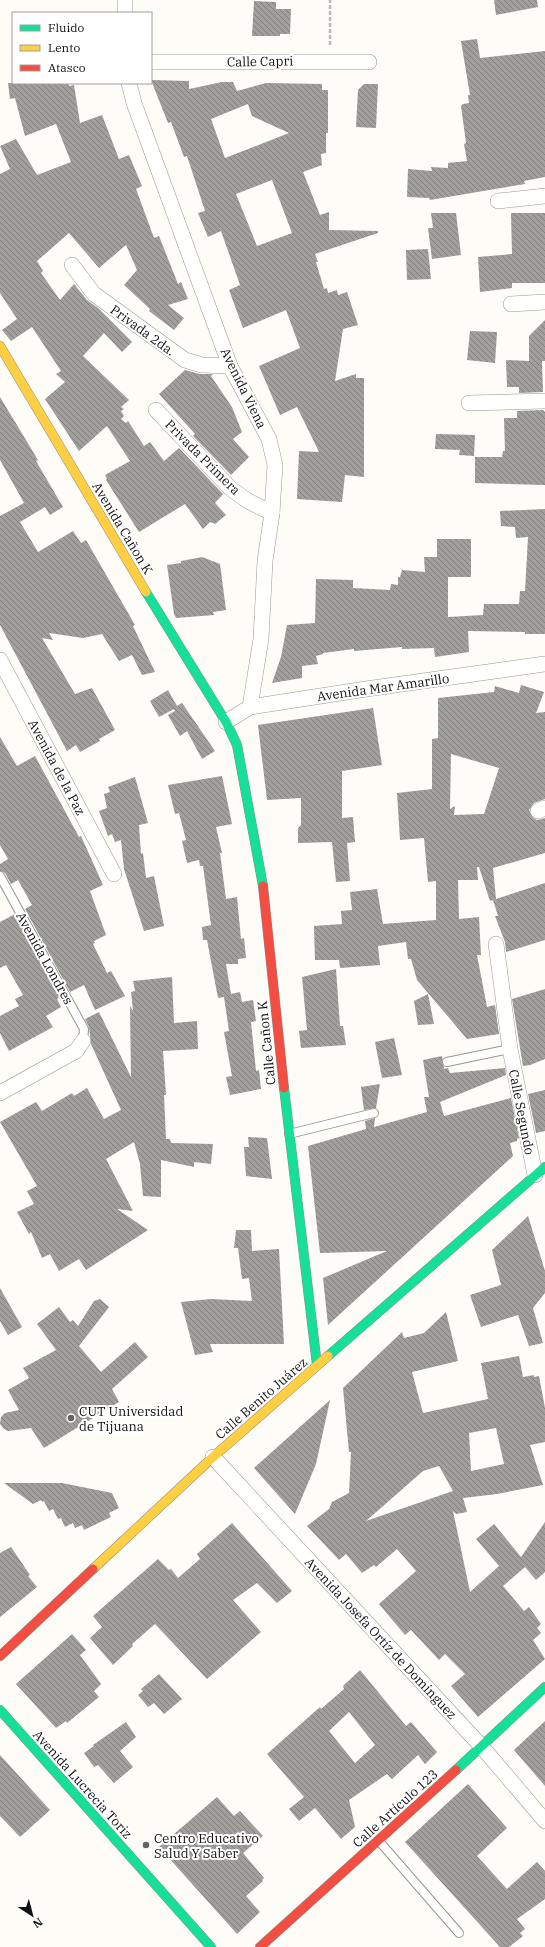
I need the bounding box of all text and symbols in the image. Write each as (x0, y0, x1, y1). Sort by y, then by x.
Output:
legend (12, 12, 152, 84)
text: Fluido (48, 20, 85, 35)
text: Lento (48, 40, 80, 55)
street label: Calle Capri (227, 52, 293, 71)
text: Atasco (48, 60, 86, 75)
street label: Privada 2da. (107, 301, 178, 360)
street label: Avenida Viena (217, 345, 270, 431)
street label: Privada Primera (161, 416, 244, 499)
street label: Avenida Cañon K (88, 479, 157, 577)
street label: Avenida Mar Amarillo (316, 670, 450, 705)
street label: Avenida de la Paz (24, 716, 89, 818)
street label: Avenida Londres (12, 909, 77, 1007)
street label: Calle Cañon K (254, 1000, 279, 1086)
street label: Calle Segundo (505, 1068, 538, 1156)
street label: Calle Benito Juárez (212, 1354, 311, 1443)
place label: CUT Universidad de Tijuana (79, 1403, 183, 1435)
marker: CUT Universidad de Tijuana (66, 1413, 76, 1423)
street label: Avenida Josefa Ortíz de Domínguez (301, 1554, 460, 1723)
street label: Avenida Lucrecia Toriz (29, 1726, 136, 1842)
street label: Calle Artículo 123 (349, 1766, 442, 1851)
place label: Centro Educativo Salud Y Saber (154, 1830, 259, 1862)
marker: Centro Educativo Salud Y Saber (141, 1840, 151, 1850)
north arrow (12, 1895, 52, 1935)
text: N (30, 1915, 46, 1931)

